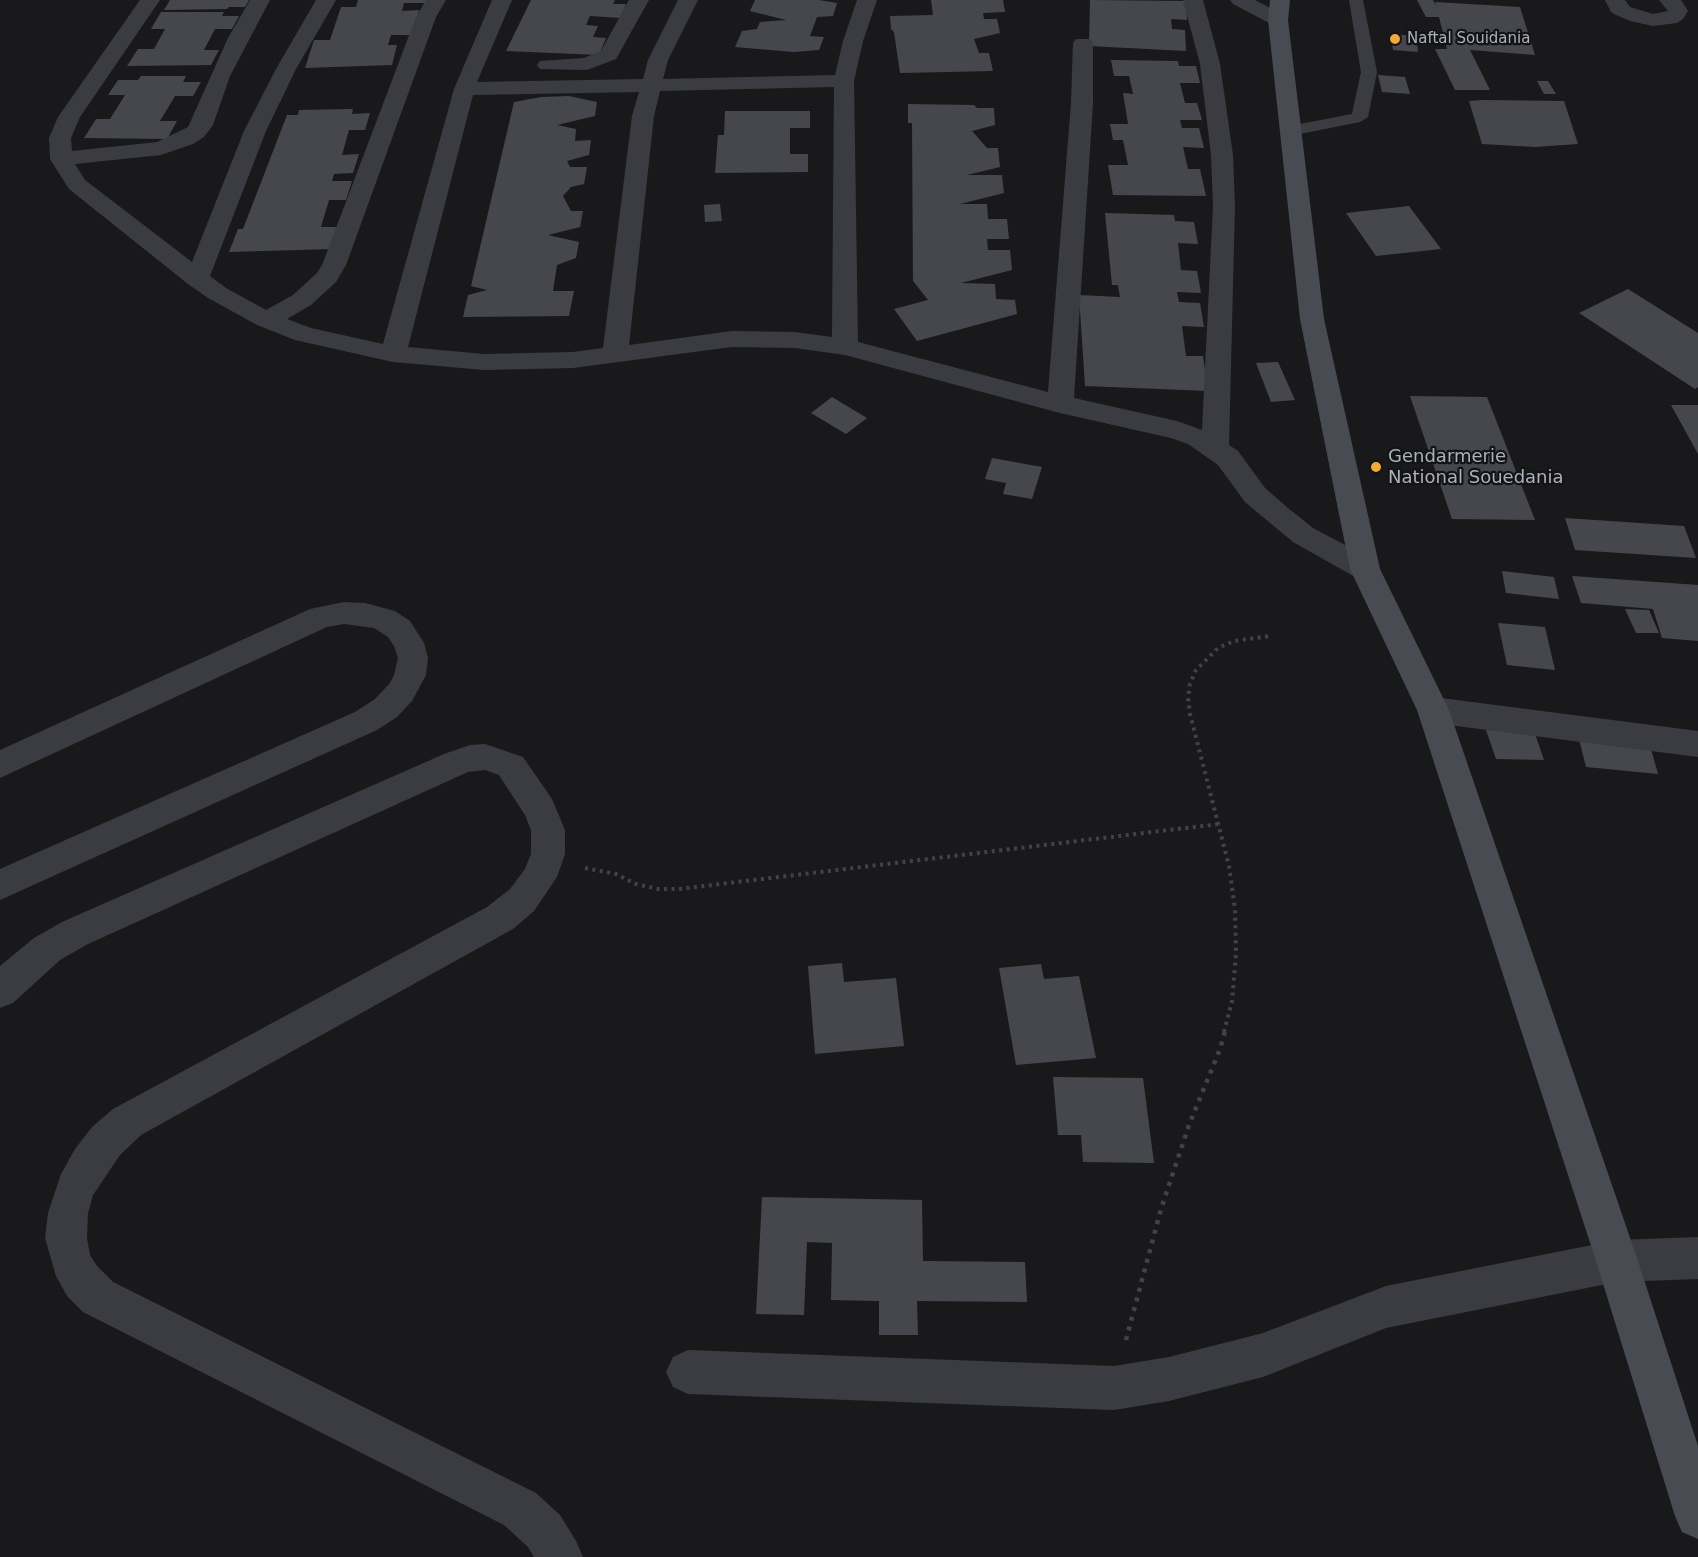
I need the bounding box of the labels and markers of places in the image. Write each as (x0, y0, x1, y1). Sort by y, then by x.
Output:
place label: Naftal Souidania (1407, 30, 1530, 48)
marker: Naftal Souidania (1388, 32, 1402, 46)
place label: Gendarmerie National Souedania (1388, 446, 1564, 488)
marker: Gendarmerie National Souedania (1369, 460, 1383, 474)

